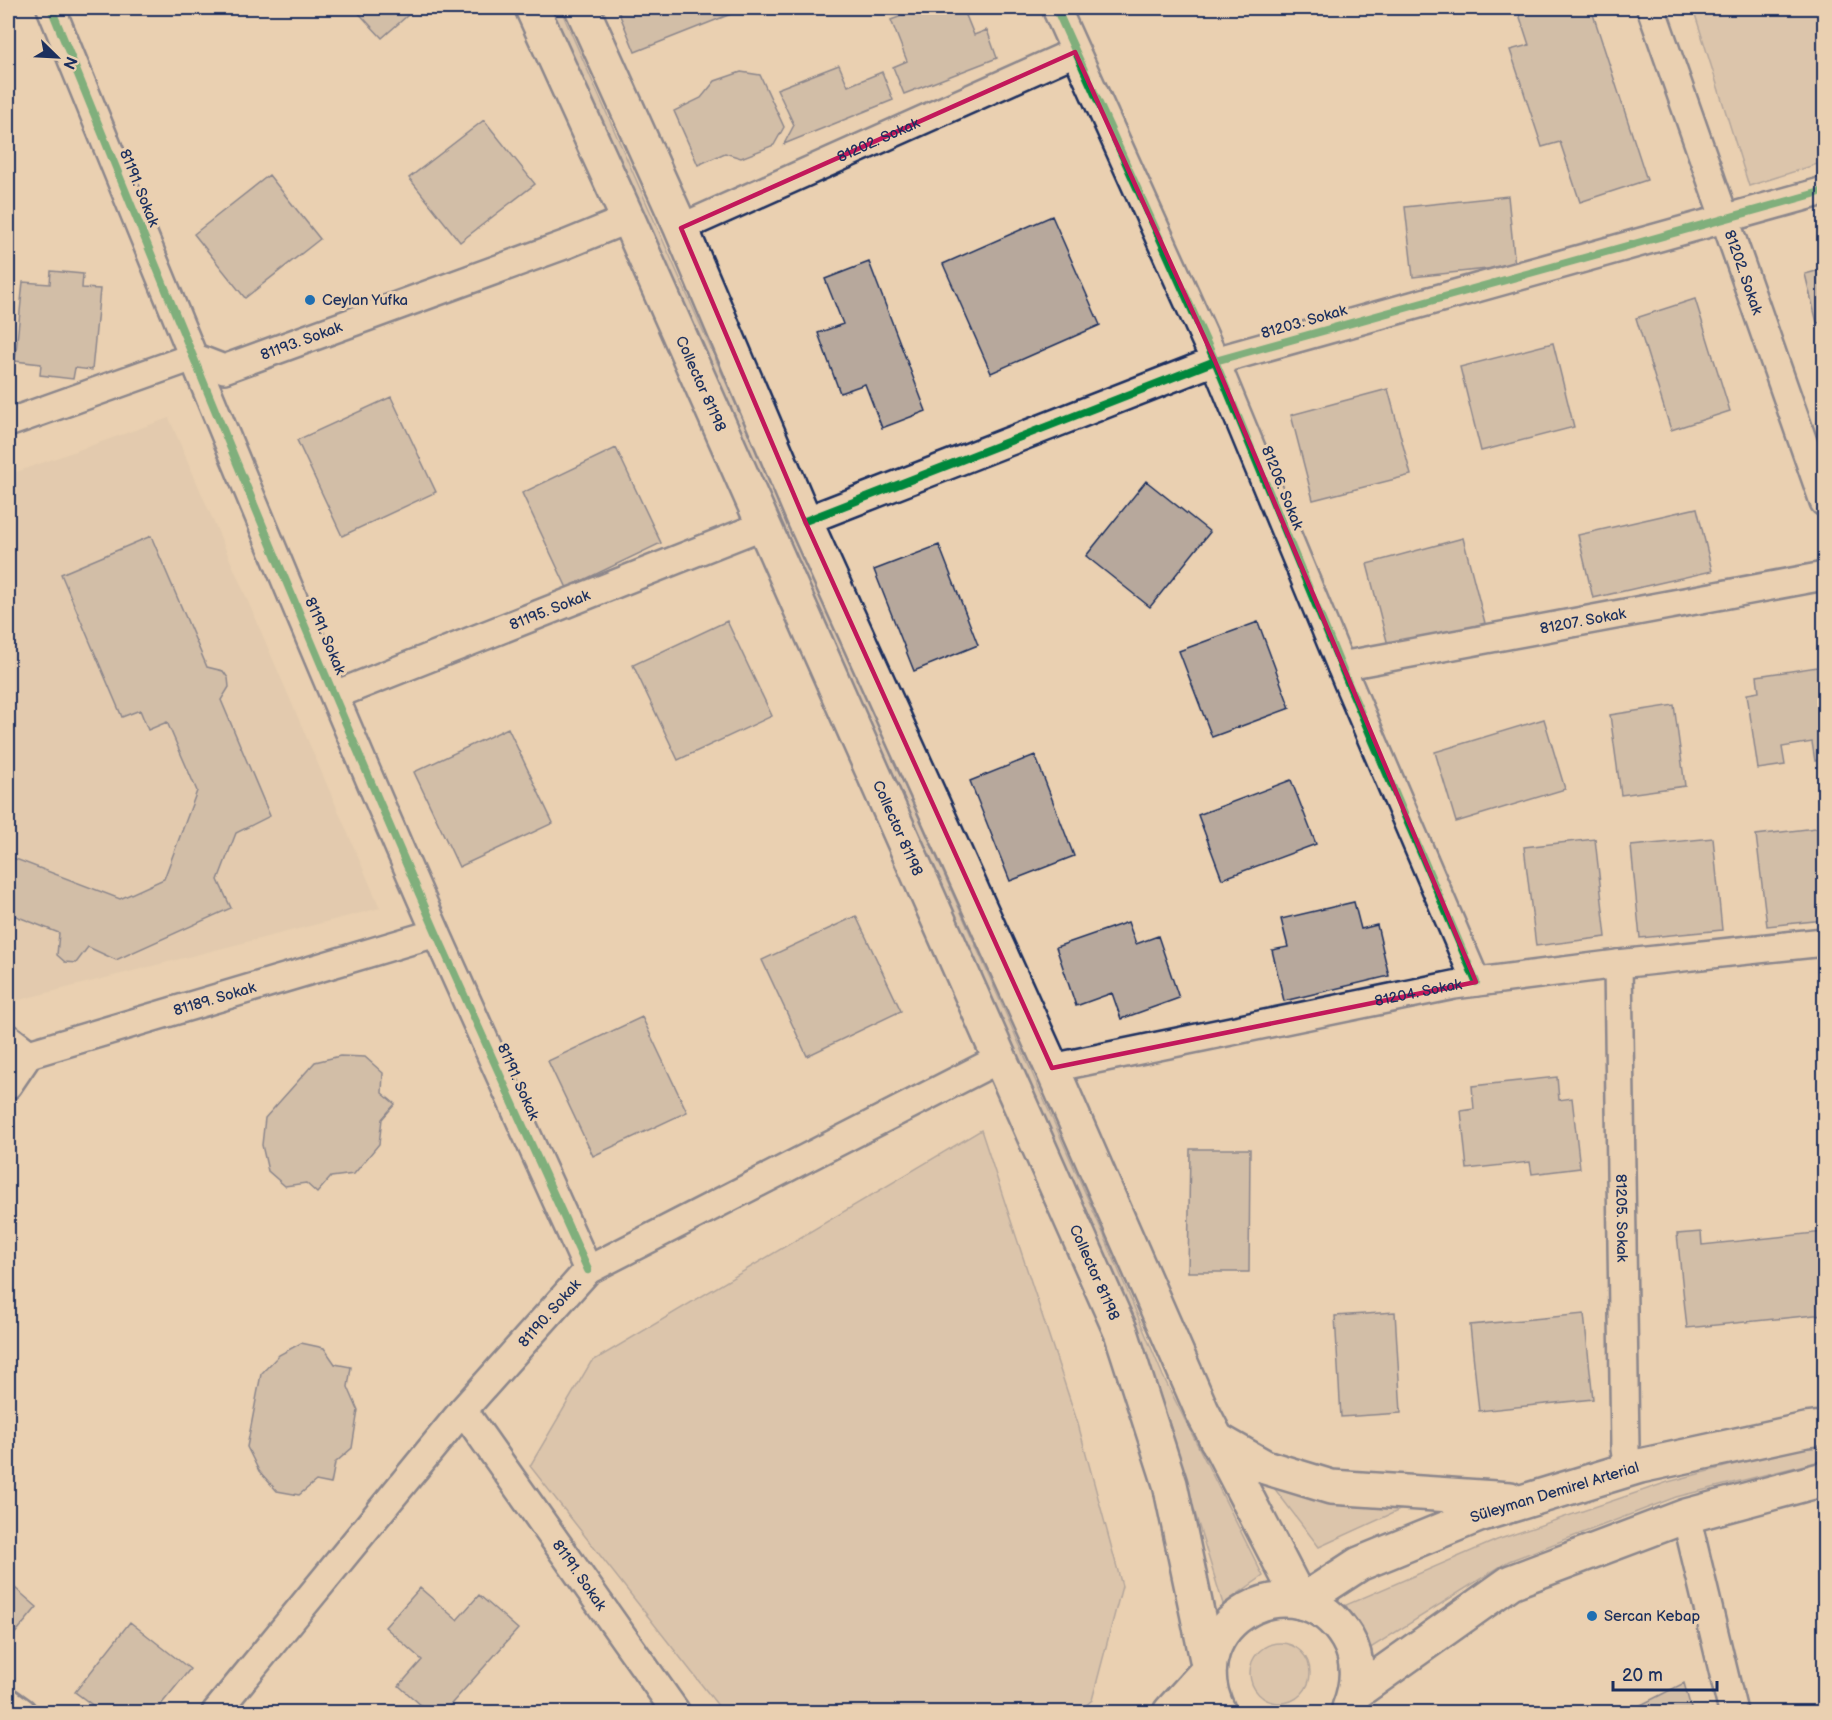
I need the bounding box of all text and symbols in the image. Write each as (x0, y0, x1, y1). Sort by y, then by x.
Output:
north arrow (27, 27, 87, 87)
text: N (58, 53, 80, 72)
street label: 81202. Sokak (834, 113, 923, 167)
street label: 81191. Sokak (115, 146, 163, 230)
street label: 81202. Sokak (1720, 227, 1767, 318)
place label: Ceylan Yufka (322, 291, 408, 310)
marker: Ceylan Yufka (303, 293, 317, 307)
street label: 81203. Sokak (1259, 300, 1350, 343)
street label: 81193. Sokak (258, 317, 345, 364)
street label: Collector 81198 (671, 333, 731, 435)
street label: 81206. Sokak (1257, 443, 1308, 533)
street label: 81195. Sokak (507, 585, 593, 634)
street label: 81191. Sokak (300, 595, 350, 678)
street label: 81207. Sokak (1538, 604, 1628, 638)
street label: Collector 81198 (868, 777, 927, 879)
street label: 81204. Sokak (1373, 974, 1464, 1011)
street label: 81189. Sokak (171, 977, 259, 1020)
street label: 81191. Sokak (493, 1041, 544, 1124)
street label: 81205. Sokak (1612, 1174, 1632, 1263)
street label: Collector 81198 (1065, 1222, 1124, 1323)
street label: 81190. Sokak (514, 1275, 585, 1351)
street label: Süleyman Demirel Arterial (1467, 1457, 1641, 1527)
street label: 81191. Sokak (548, 1536, 611, 1615)
place label: Sercan Kebap (1604, 1607, 1700, 1626)
marker: Sercan Kebap (1585, 1609, 1599, 1623)
scale bar (1613, 1654, 1716, 1692)
text: 20 m (1622, 1665, 1663, 1686)

